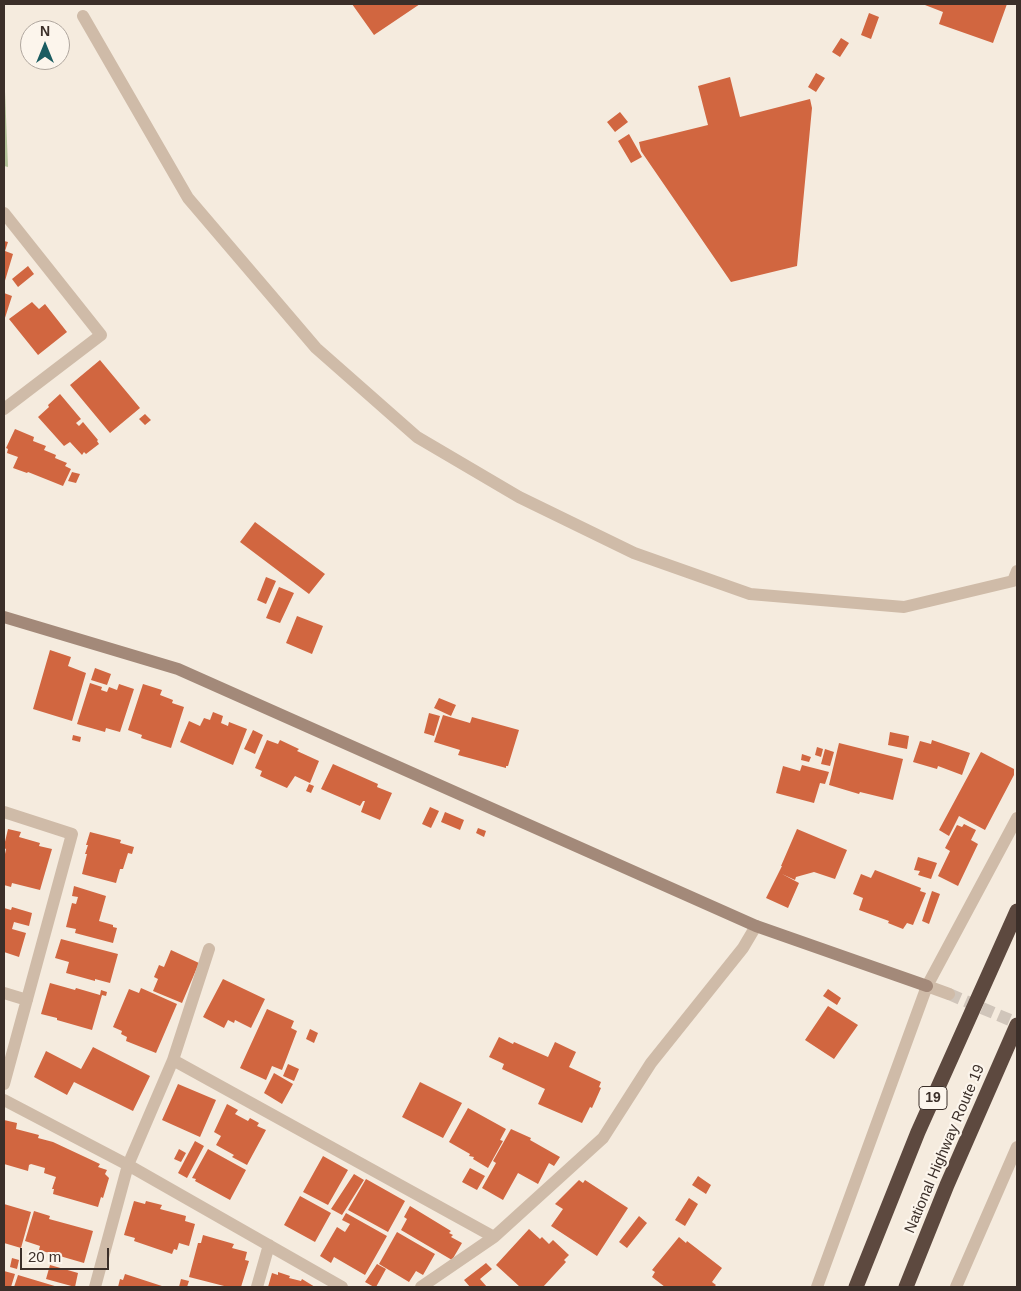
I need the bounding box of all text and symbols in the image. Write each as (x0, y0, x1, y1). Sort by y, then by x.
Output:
north arrow (20, 20, 70, 70)
text: N (40, 23, 50, 39)
street label: National Highway Route 19 (901, 1062, 989, 1236)
road number: 19 (919, 1086, 947, 1110)
scale bar (22, 1238, 111, 1270)
text: 20 m (28, 1248, 61, 1265)

